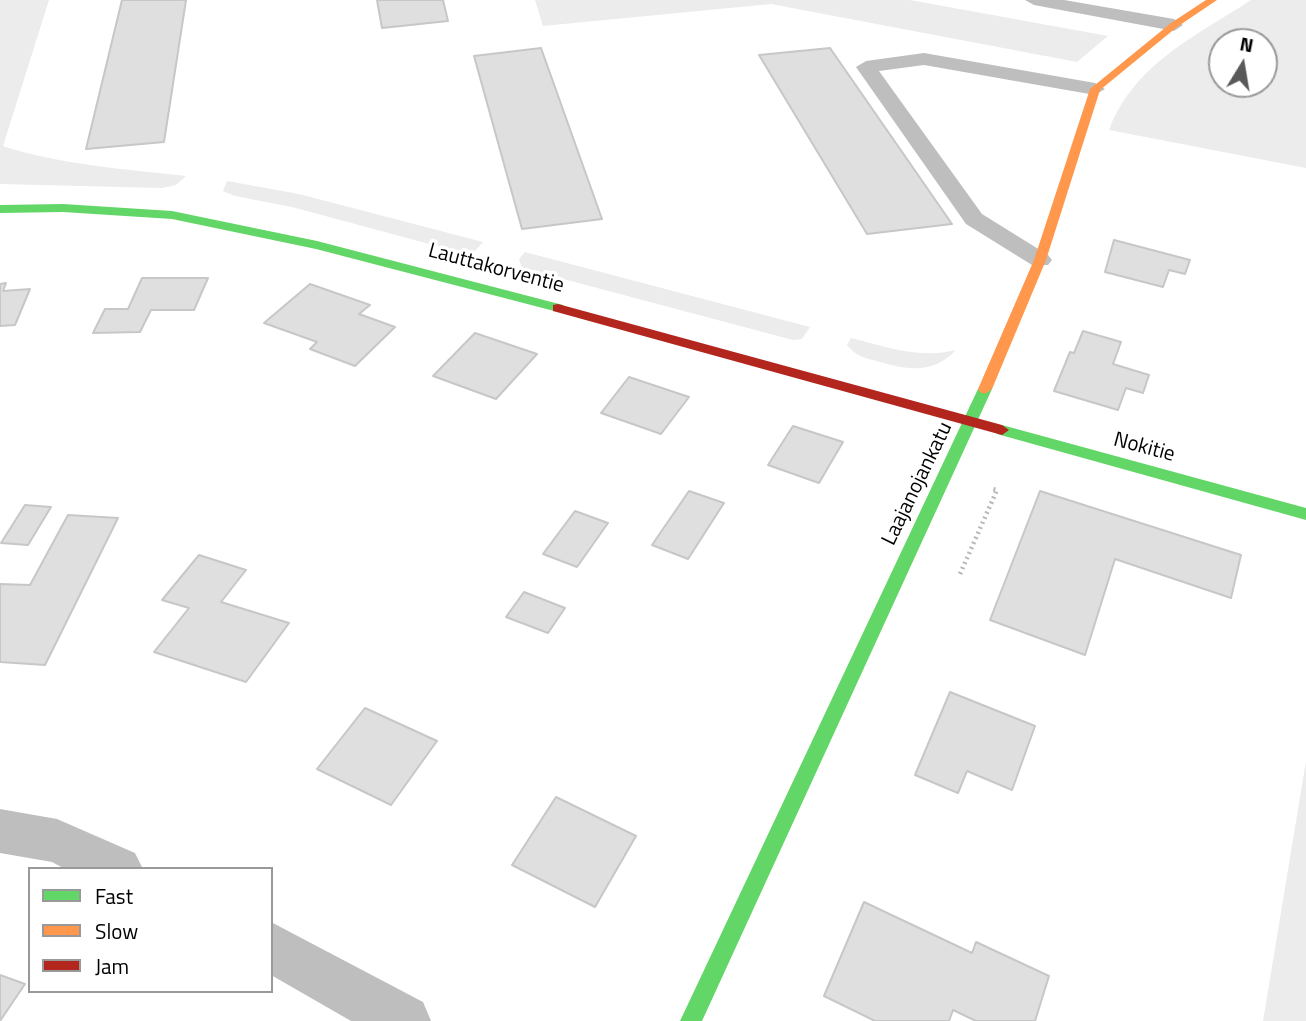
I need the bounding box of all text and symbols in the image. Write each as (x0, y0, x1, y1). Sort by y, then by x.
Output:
north arrow (1208, 28, 1278, 98)
text: N (1237, 28, 1256, 59)
street label: Lauttakorventie (425, 239, 567, 299)
street label: Laajanojankatu (877, 418, 959, 550)
street label: Nokitie (1111, 428, 1177, 468)
legend (28, 867, 273, 993)
text: Fast (95, 880, 133, 912)
text: Slow (95, 915, 138, 947)
text: Jam (95, 950, 129, 982)

